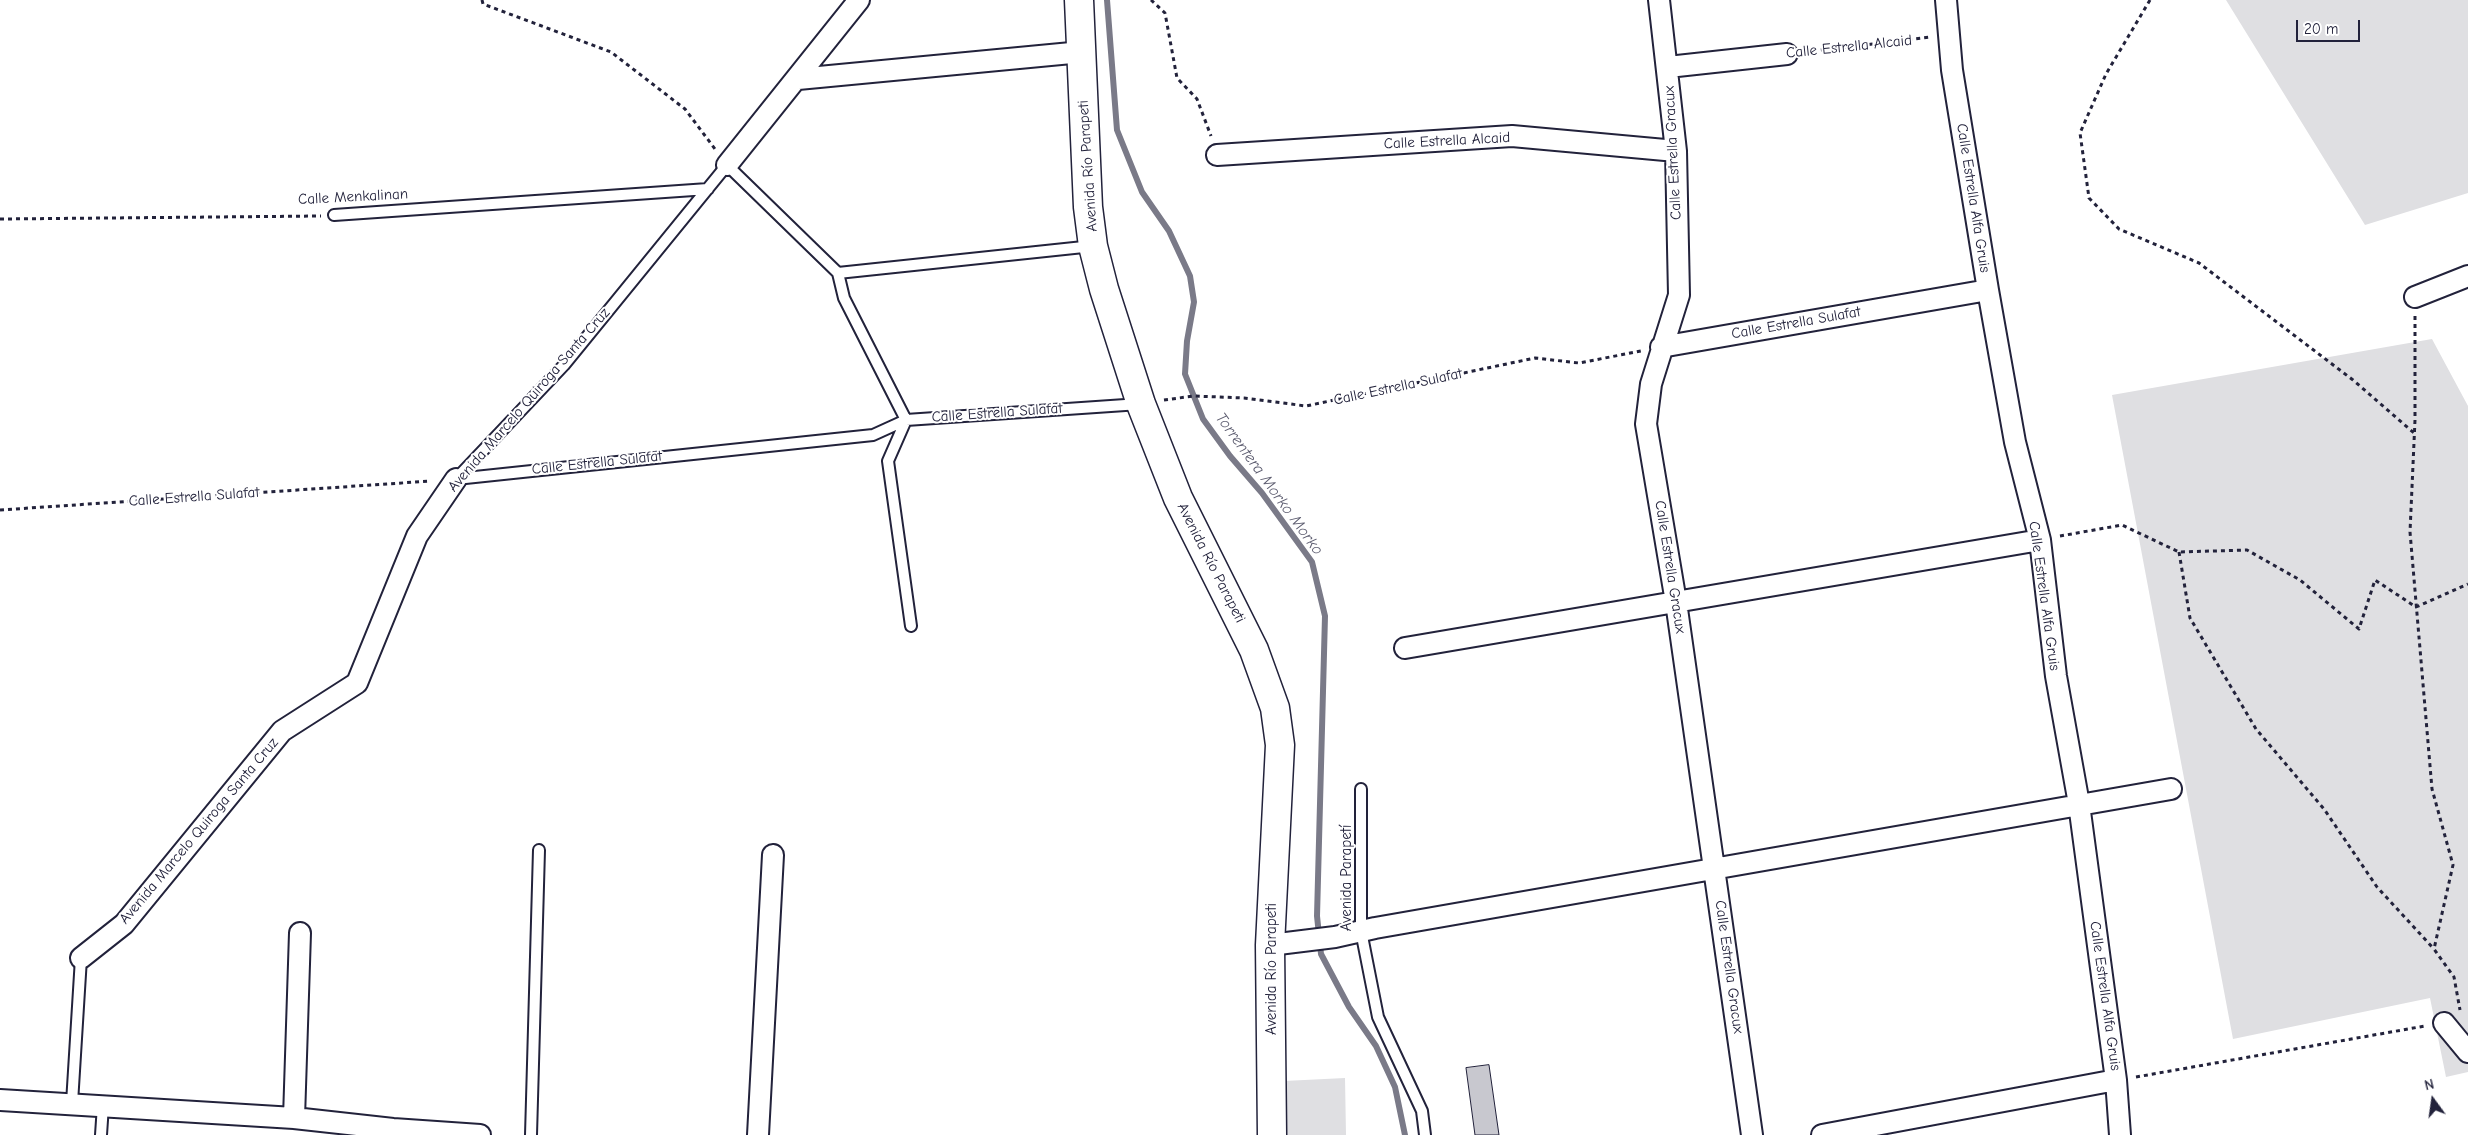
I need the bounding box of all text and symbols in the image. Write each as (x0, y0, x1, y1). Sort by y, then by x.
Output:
scale bar (2298, 10, 2362, 42)
text: 20 m (2304, 20, 2338, 38)
street label: Calle Estrella Alcaid (1785, 31, 1913, 63)
street label: Calle Estrella Gracux (1660, 85, 1686, 221)
street label: Avenida Río Parapeti (1074, 100, 1102, 232)
street label: Calle Estrella Alfa Gruis (1952, 122, 1994, 274)
street label: Calle Estrella Alcaid (1383, 129, 1511, 153)
street label: Calle Menkalinan (298, 185, 408, 209)
street label: Calle Estrella Sulafat (1730, 303, 1862, 343)
street label: Avenida Marcelo Quiroga Santa Cruz (444, 304, 614, 496)
street label: Calle Estrella Sulafat (1332, 365, 1464, 409)
street label: Calle Estrella Sulafat (931, 399, 1063, 427)
water label: Torrentera Morko Morko (1211, 409, 1327, 559)
street label: Calle Estrella Sulafat (531, 447, 663, 479)
street label: Calle Estrella Sulafat (128, 483, 260, 511)
street label: Calle Estrella Gracux (1651, 499, 1689, 635)
street label: Avenida Río Parapeti (1173, 500, 1249, 626)
street label: Calle Estrella Alfa Gruis (2025, 520, 2063, 672)
street label: Avenida Marcelo Quiroga Santa Cruz (116, 734, 282, 928)
street label: Avenida Parapetí (1338, 825, 1356, 931)
street label: Calle Estrella Gracux (1711, 899, 1747, 1035)
street label: Avenida Río Parapeti (1263, 903, 1281, 1035)
street label: Calle Estrella Alfa Gruis (2086, 920, 2124, 1072)
north arrow (2408, 1075, 2458, 1125)
text: N (2423, 1076, 2436, 1094)

